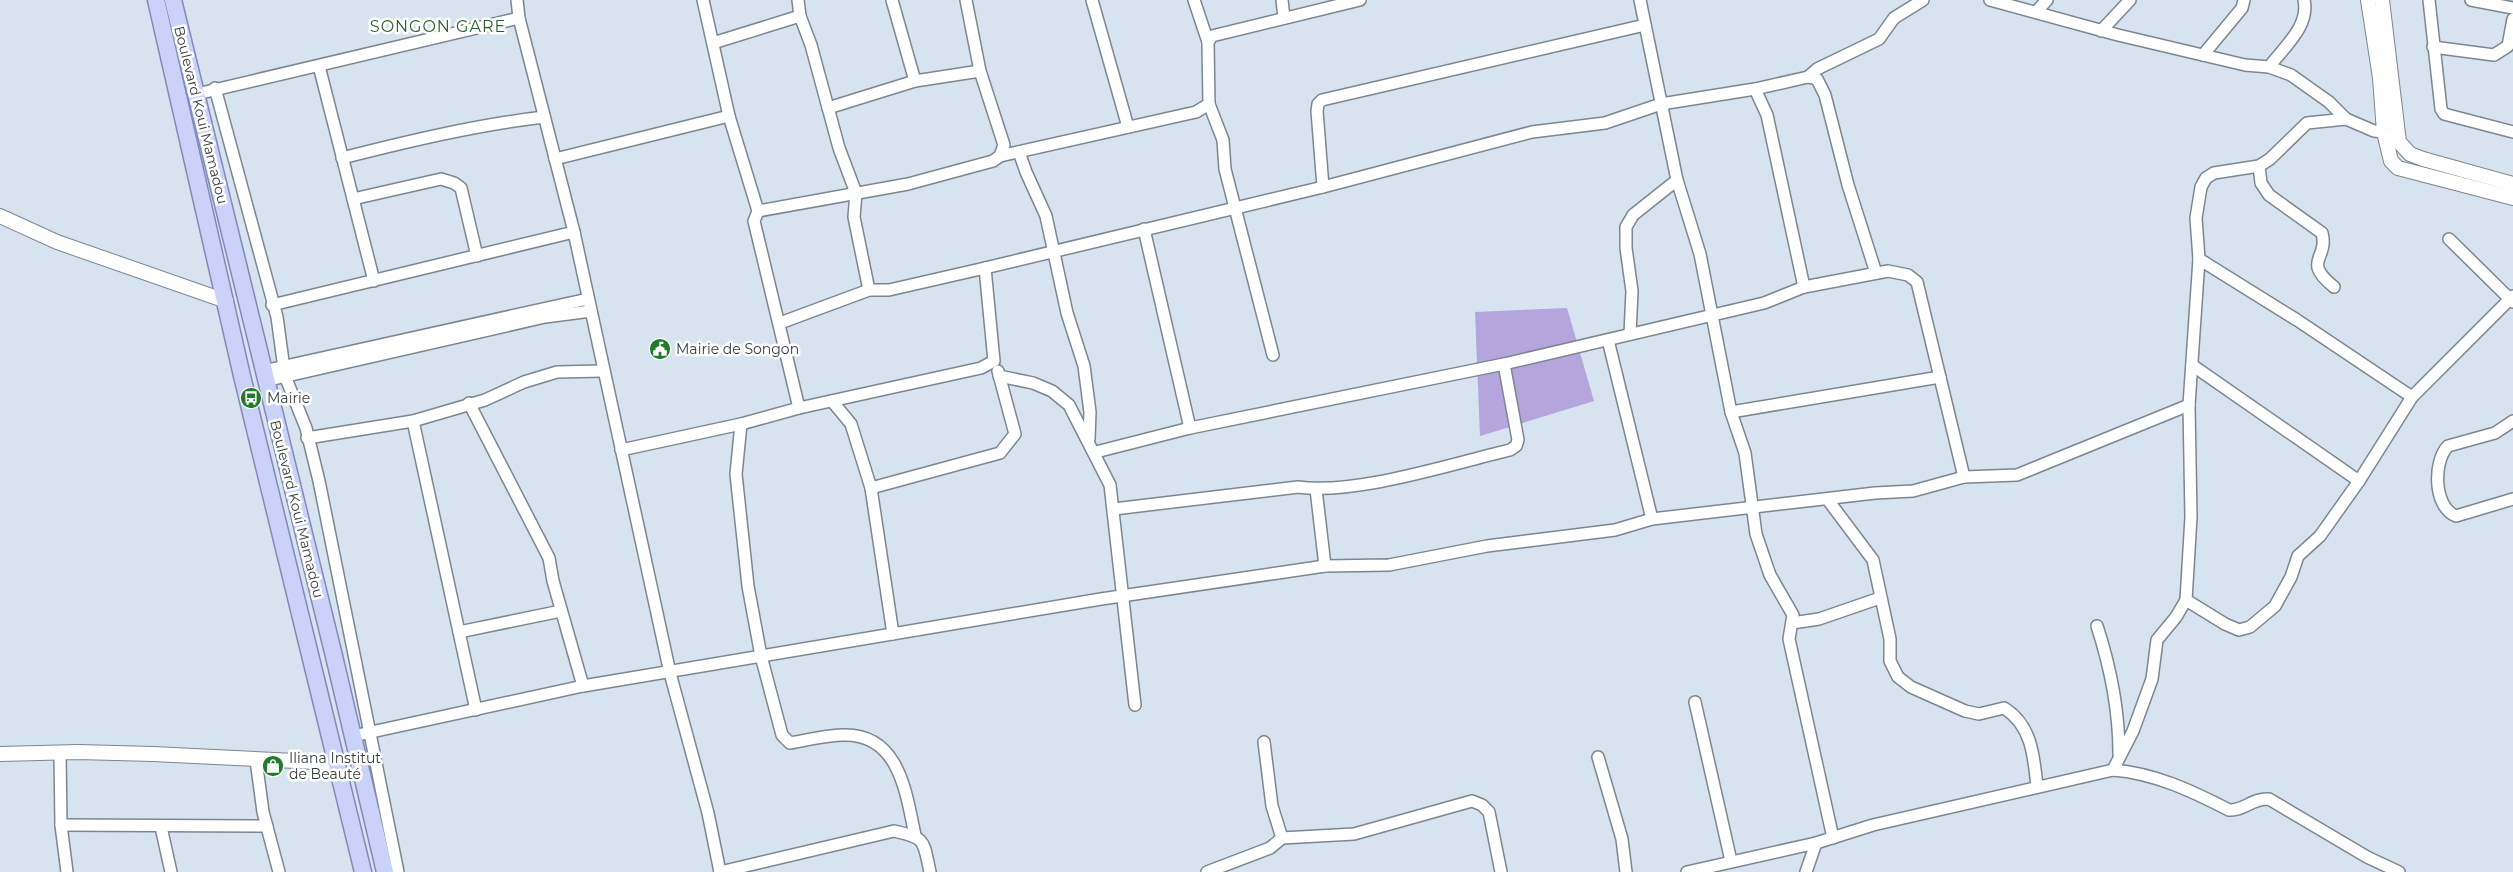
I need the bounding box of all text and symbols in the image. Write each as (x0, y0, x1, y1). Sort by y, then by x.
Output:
district label: SONGON GARE (370, 17, 506, 36)
street label: Boulevard Koui Mamadou (170, 24, 232, 206)
public building icon: Mairie de Songon (648, 337, 672, 361)
place label: Mairie de Songon (676, 340, 799, 358)
bus stop icon: Mairie (239, 386, 263, 410)
place label: Mairie (267, 389, 310, 407)
street label: Boulevard Koui Mamadou (266, 418, 328, 600)
place label: Iliana Institut de Beauté (289, 749, 381, 783)
shop icon: Iliana Institut de Beauté (261, 754, 285, 778)

